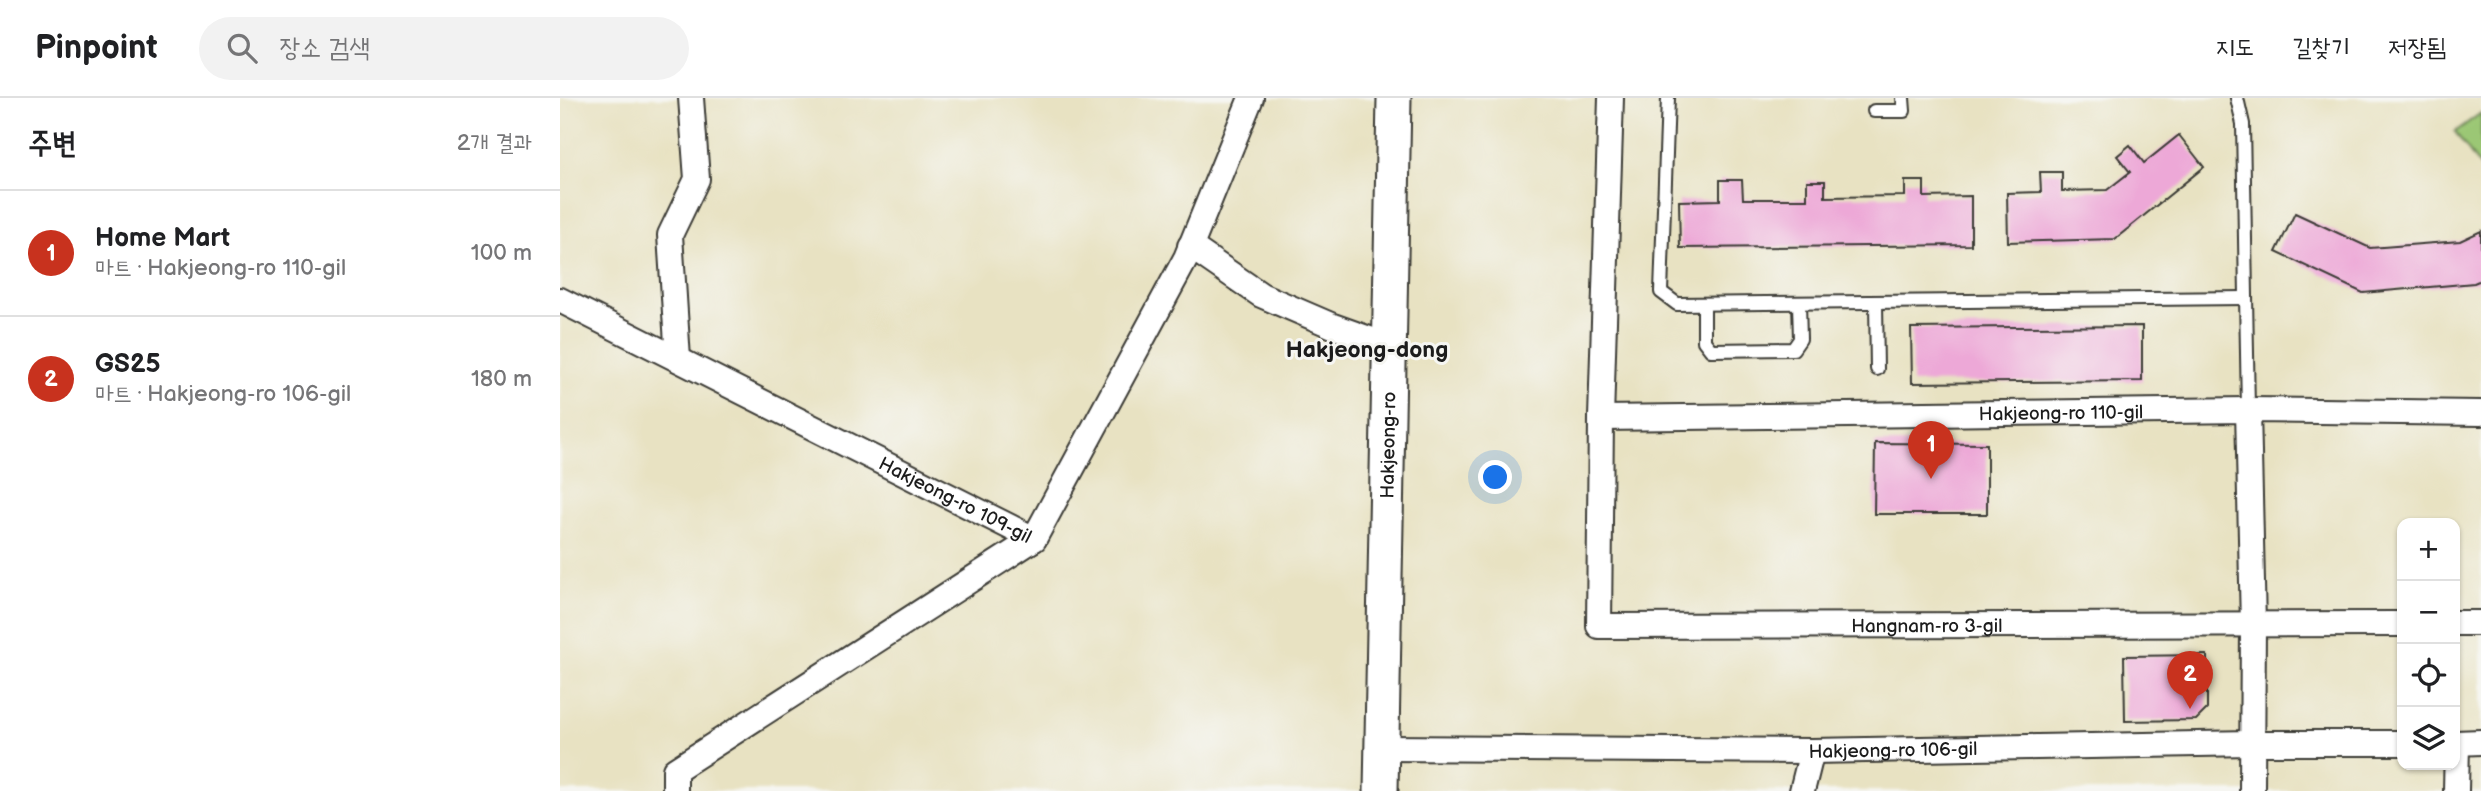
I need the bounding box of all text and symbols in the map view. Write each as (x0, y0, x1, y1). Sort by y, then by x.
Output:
search box (199, 17, 689, 80)
text: Pinpoint (35, 28, 157, 68)
icon: search (223, 29, 261, 67)
text: 장소 검색 (279, 33, 370, 64)
text: 지도 (2216, 33, 2254, 62)
text: 길찾기 (2292, 33, 2350, 62)
text: 저장됨 (2388, 33, 2446, 62)
text: 주변 (28, 126, 76, 162)
text: 2개 결과 (457, 129, 532, 157)
text: Home Mart (95, 223, 230, 254)
text: 1 (46, 239, 56, 267)
text: 100 m (471, 239, 532, 267)
text: 마트 · Hakjeong-ro 110-gil (95, 254, 346, 282)
district label: Hakjeong-dong (1286, 336, 1448, 364)
text: GS25 (95, 349, 160, 380)
text: 2 (44, 365, 58, 393)
text: 180 m (471, 365, 532, 393)
text: 마트 · Hakjeong-ro 106-gil (95, 380, 351, 408)
street label: Hakjeong-ro (1376, 391, 1401, 499)
street label: Hakjeong-ro 110-gil (1979, 401, 2143, 426)
pin: 1 (1908, 421, 1954, 479)
street label: Hakjeong-ro 109-gil (875, 453, 1035, 549)
your location (1478, 460, 1512, 494)
map controls (2397, 518, 2460, 770)
button: + (2397, 518, 2460, 581)
button: − (2397, 581, 2460, 644)
street label: Hangnam-ro 3-gil (1851, 615, 2002, 638)
button: locate (2397, 644, 2460, 707)
pin: 2 (2167, 651, 2213, 709)
button: layers (2397, 707, 2460, 770)
street label: Hakjeong-ro 106-gil (1808, 738, 1978, 764)

